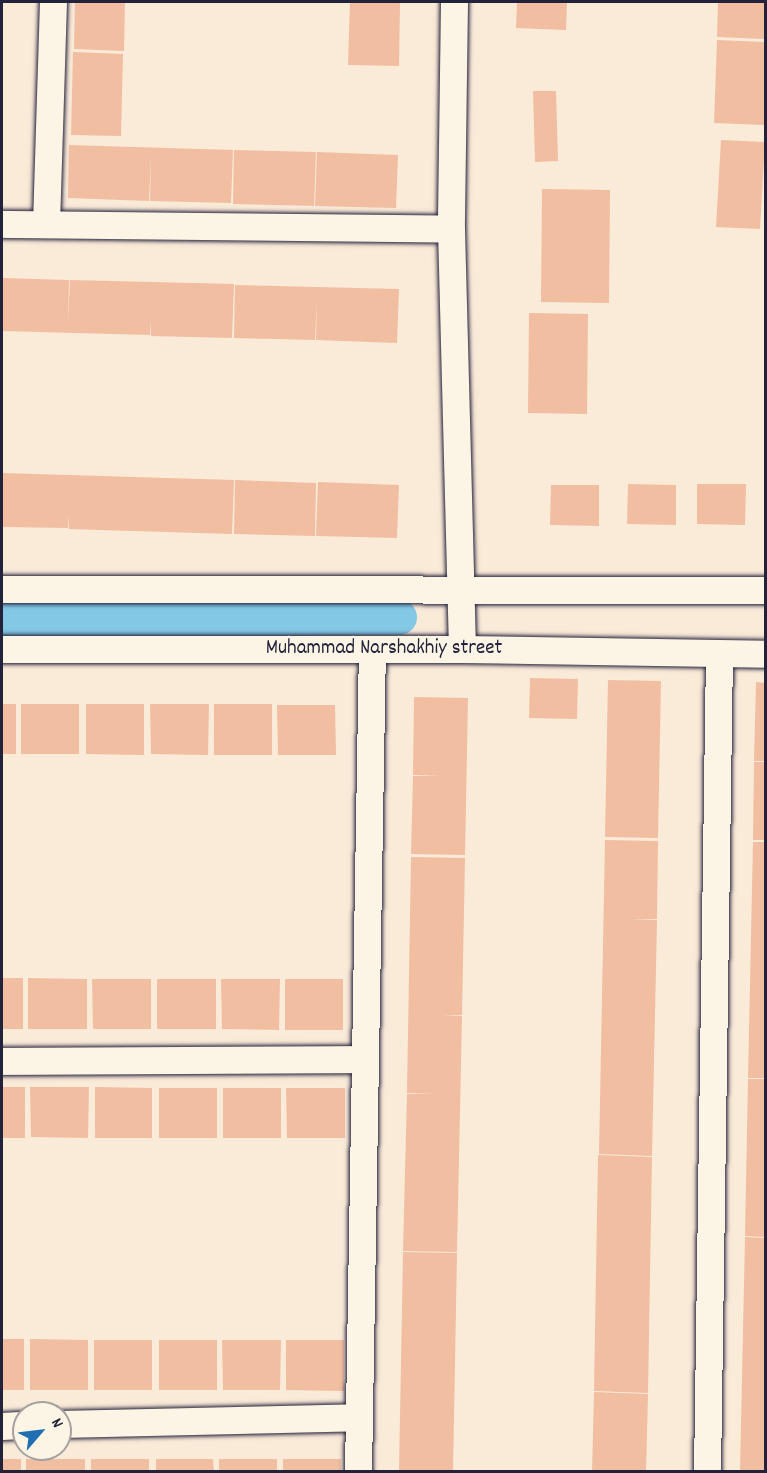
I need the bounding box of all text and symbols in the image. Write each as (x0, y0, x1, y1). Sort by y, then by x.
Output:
street label: Muhammad Narshakhiy street (266, 636, 502, 662)
north arrow (12, 1401, 72, 1461)
text: N (45, 1414, 69, 1432)

